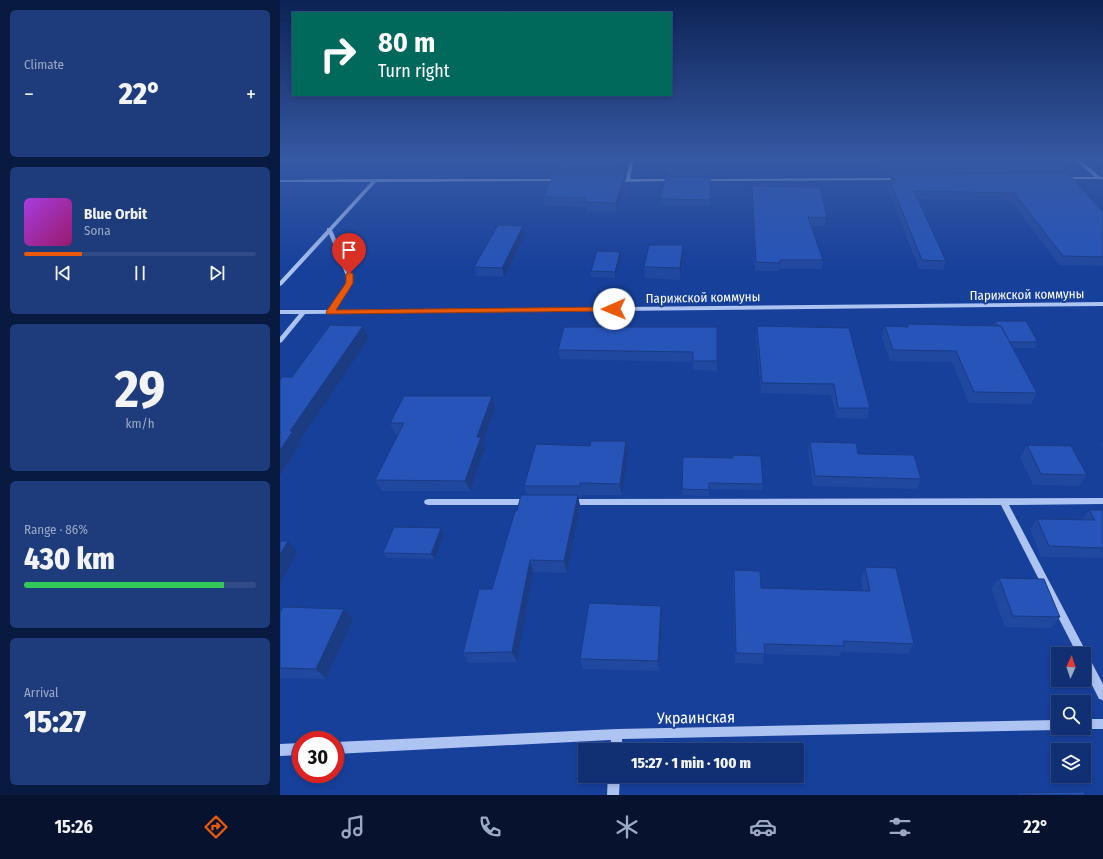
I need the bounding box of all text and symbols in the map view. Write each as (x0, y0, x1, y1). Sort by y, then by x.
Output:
text: 80 m (378, 26, 435, 59)
icon: right (312, 28, 364, 80)
text: Climate (24, 57, 64, 72)
text: Turn right (378, 60, 450, 82)
text: 22° (119, 76, 161, 112)
text: − (24, 81, 34, 108)
text: + (246, 81, 256, 108)
text: Blue Orbit (84, 205, 147, 223)
text: Sona (84, 223, 111, 238)
pin (332, 233, 366, 274)
icon: arrive (338, 239, 360, 261)
icon: previous (52, 262, 74, 284)
icon: pause (129, 262, 151, 284)
icon: next (206, 262, 228, 284)
street label: Парижской коммуны (970, 286, 1084, 303)
position arrow (593, 288, 635, 330)
street label: Парижской коммуны (646, 289, 760, 306)
text: 29 (115, 358, 165, 421)
text: km/h (126, 416, 155, 431)
text: Range · 86% (24, 522, 88, 537)
text: 430 km (24, 541, 115, 577)
north arrow (1051, 647, 1091, 687)
map controls (1051, 647, 1091, 783)
text: Arrival (24, 685, 58, 700)
button: search (1051, 695, 1091, 735)
text: 15:27 (24, 704, 86, 740)
street label: Украинская (656, 707, 735, 728)
speed limit sign: 30 (292, 731, 344, 783)
button: layers (1051, 743, 1091, 783)
text: 15:27 · 1 min · 100 m (631, 754, 751, 772)
icon: directions (202, 813, 230, 841)
icon: music (339, 813, 367, 841)
icon: phone (476, 813, 504, 841)
icon: climate (613, 813, 641, 841)
icon: car (749, 813, 777, 841)
icon: filters (886, 813, 914, 841)
text: 15:26 (54, 816, 93, 838)
text: 22° (1023, 816, 1048, 838)

